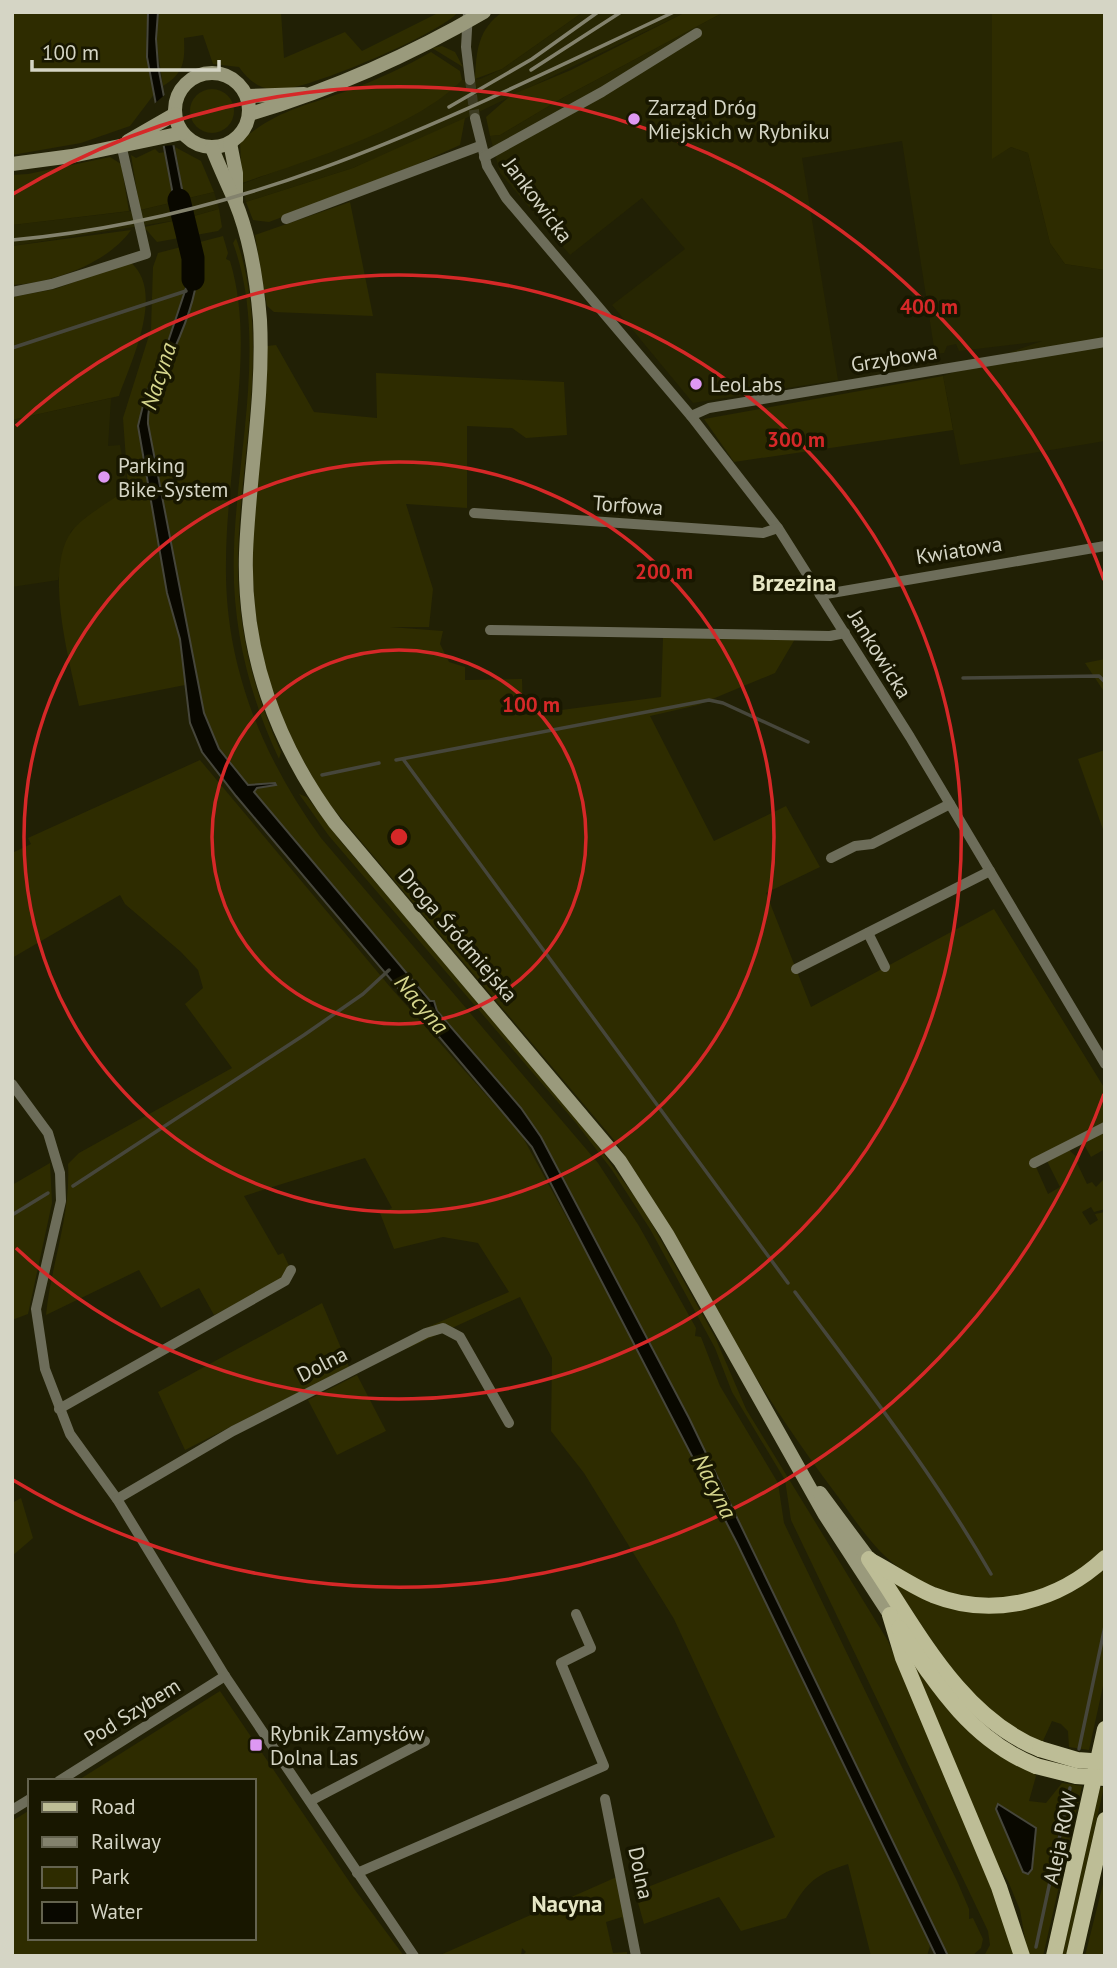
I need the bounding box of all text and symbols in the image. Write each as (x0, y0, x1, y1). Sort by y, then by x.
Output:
scale bar (32, 28, 219, 72)
text: 100 m (42, 39, 99, 66)
place label: Zarząd Dróg Miejskich w Rybniku (648, 94, 830, 145)
marker: Zarząd Dróg Miejskich w Rybniku (626, 111, 642, 127)
street label: Jankowicka (497, 151, 579, 248)
text: 400 m (900, 293, 958, 320)
street label: Grzybowa (849, 338, 939, 378)
water label: Nacyna (134, 339, 182, 413)
place label: LeoLabs (710, 371, 782, 398)
marker: LeoLabs (688, 376, 704, 392)
text: 300 m (767, 426, 825, 453)
place label: Parking Bike-System (118, 452, 228, 503)
marker: Parking Bike-System (96, 469, 112, 485)
street label: Torfowa (592, 489, 664, 521)
street label: Kwiatowa (914, 530, 1004, 570)
text: 200 m (635, 558, 693, 585)
district label: Brzezina (752, 568, 836, 597)
street label: Jankowicka (842, 604, 918, 703)
text: 100 m (502, 691, 560, 718)
centre of rings (387, 825, 411, 849)
street label: Droga Śródmiejska (393, 863, 523, 1007)
water label: Nacyna (389, 968, 455, 1040)
street label: Dolna (292, 1340, 352, 1388)
water label: Nacyna (686, 1449, 744, 1523)
street label: Pod Szybem (79, 1672, 185, 1752)
place label: Rybnik Zamysłów Dolna Las (270, 1720, 425, 1771)
marker: Rybnik Zamysłów Dolna Las (248, 1737, 264, 1753)
legend (28, 1779, 256, 1940)
street label: Aleja ROW (1037, 1789, 1083, 1887)
text: Road (91, 1793, 135, 1820)
text: Railway (91, 1828, 161, 1855)
street label: Dolna (622, 1844, 660, 1902)
text: Park (91, 1863, 130, 1890)
district label: Nacyna (531, 1889, 603, 1918)
text: Water (91, 1898, 143, 1925)

